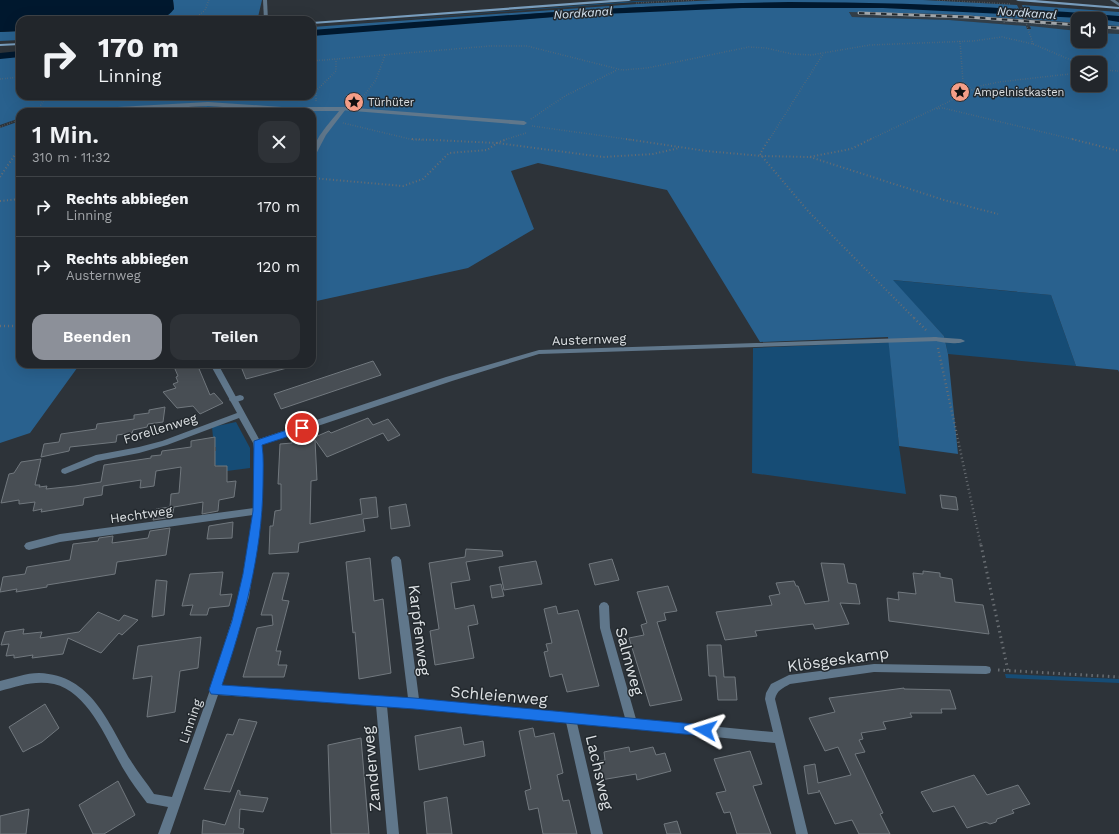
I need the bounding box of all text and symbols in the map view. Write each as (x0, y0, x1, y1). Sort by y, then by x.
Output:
water label: Nordkanal (553, 4, 613, 22)
water label: Nordkanal (997, 4, 1057, 22)
map controls (1071, 12, 1107, 92)
button: sound (1071, 12, 1107, 48)
text: 170 m (98, 31, 179, 64)
icon: right (32, 32, 84, 84)
button: layers (1071, 56, 1107, 92)
text: Linning (98, 65, 161, 86)
place icon: Ampelnistkasten (949, 81, 971, 103)
place label: Ampelnistkasten (974, 86, 1064, 99)
place icon: Türhüter (343, 91, 365, 113)
place label: Türhüter (368, 96, 415, 109)
text: 1 Min. (32, 121, 99, 149)
button: close (258, 121, 300, 163)
text: 310 m · 11:32 (32, 150, 110, 165)
text: Rechts abbiegen (66, 190, 188, 208)
icon: right (32, 196, 54, 218)
text: 170 m (257, 198, 300, 216)
text: Linning (66, 208, 112, 223)
text: Rechts abbiegen (66, 250, 188, 268)
icon: right (32, 256, 54, 278)
text: 120 m (257, 258, 300, 276)
text: Austernweg (66, 268, 141, 283)
button: Beenden (32, 314, 162, 360)
button: Teilen (170, 314, 300, 360)
street label: Austernweg (551, 331, 627, 348)
street label: Forellenweg (122, 410, 199, 447)
pin (285, 411, 319, 445)
icon: arrive (291, 417, 313, 439)
street label: Hechtweg (109, 503, 173, 526)
street label: Karpfenweg (404, 583, 435, 677)
street label: Salmweg (611, 625, 648, 698)
street label: Klösgeskamp (786, 643, 890, 676)
street label: Schleienweg (450, 682, 549, 709)
street label: Linning (176, 697, 205, 745)
position arrow (684, 709, 726, 751)
street label: Zanderweg (358, 725, 385, 812)
street label: Lachsweg (582, 733, 617, 812)

